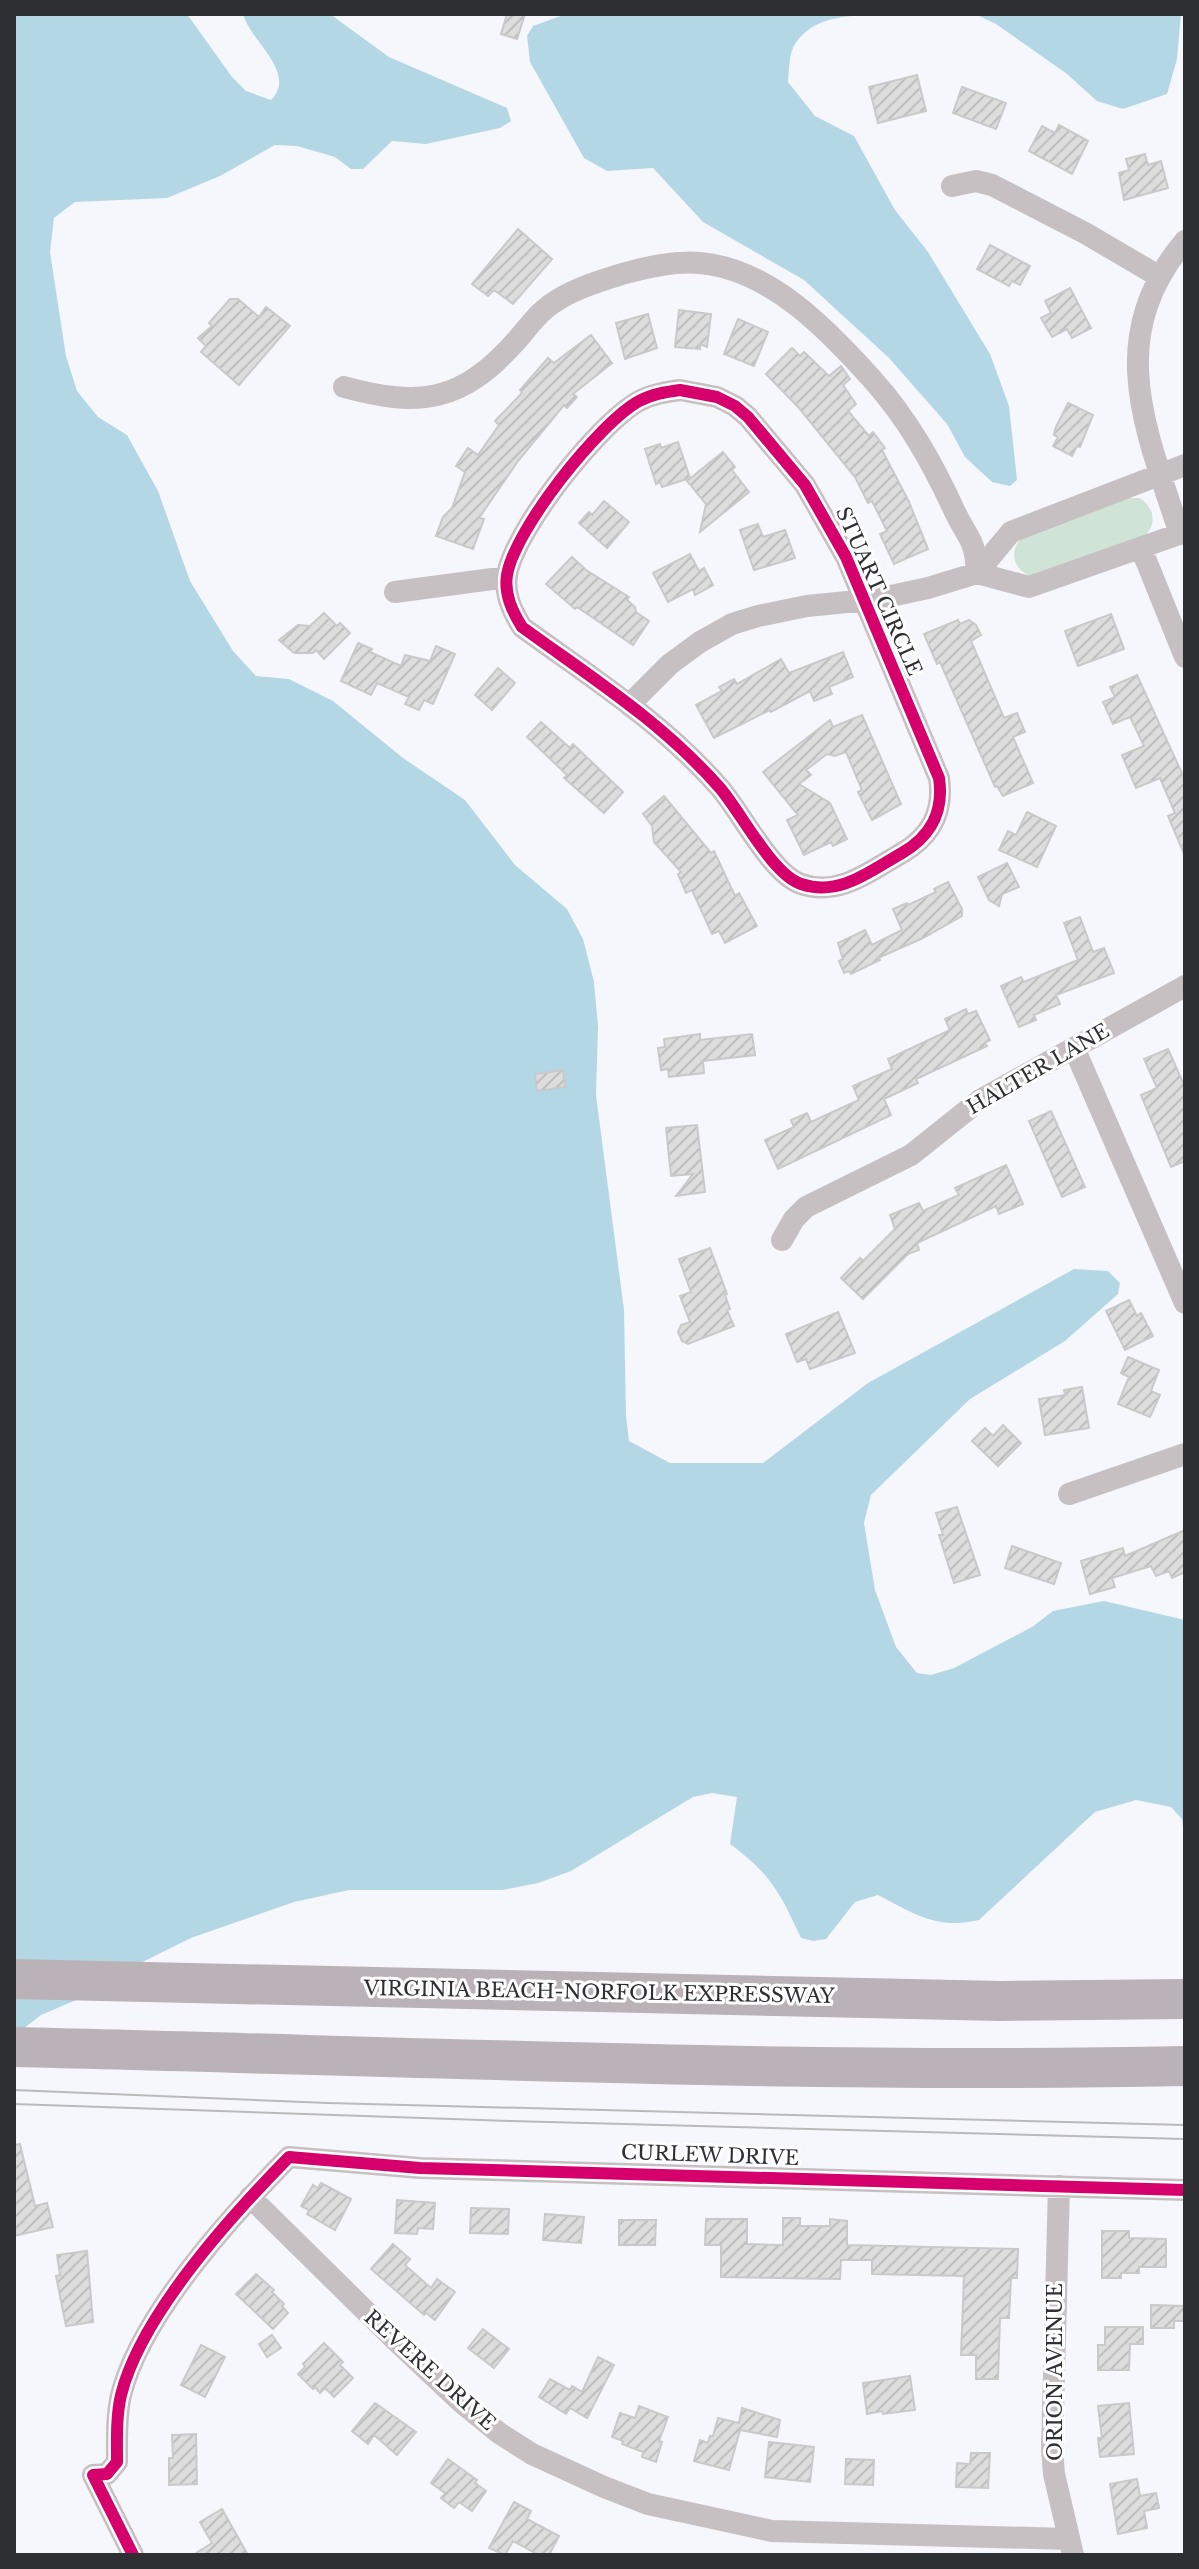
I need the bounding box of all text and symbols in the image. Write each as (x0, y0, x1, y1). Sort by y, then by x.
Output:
street label: STUART CIRCLE (831, 503, 927, 679)
street label: HALTER LANE (963, 1019, 1113, 1119)
street label: VIRGINIA BEACH-NORFOLK EXPRESSWAY (362, 1976, 835, 2008)
street label: CURLEW DRIVE (621, 2140, 799, 2170)
street label: ORION AVENUE (1043, 2283, 1067, 2461)
street label: REVERE DRIVE (359, 2305, 501, 2435)

